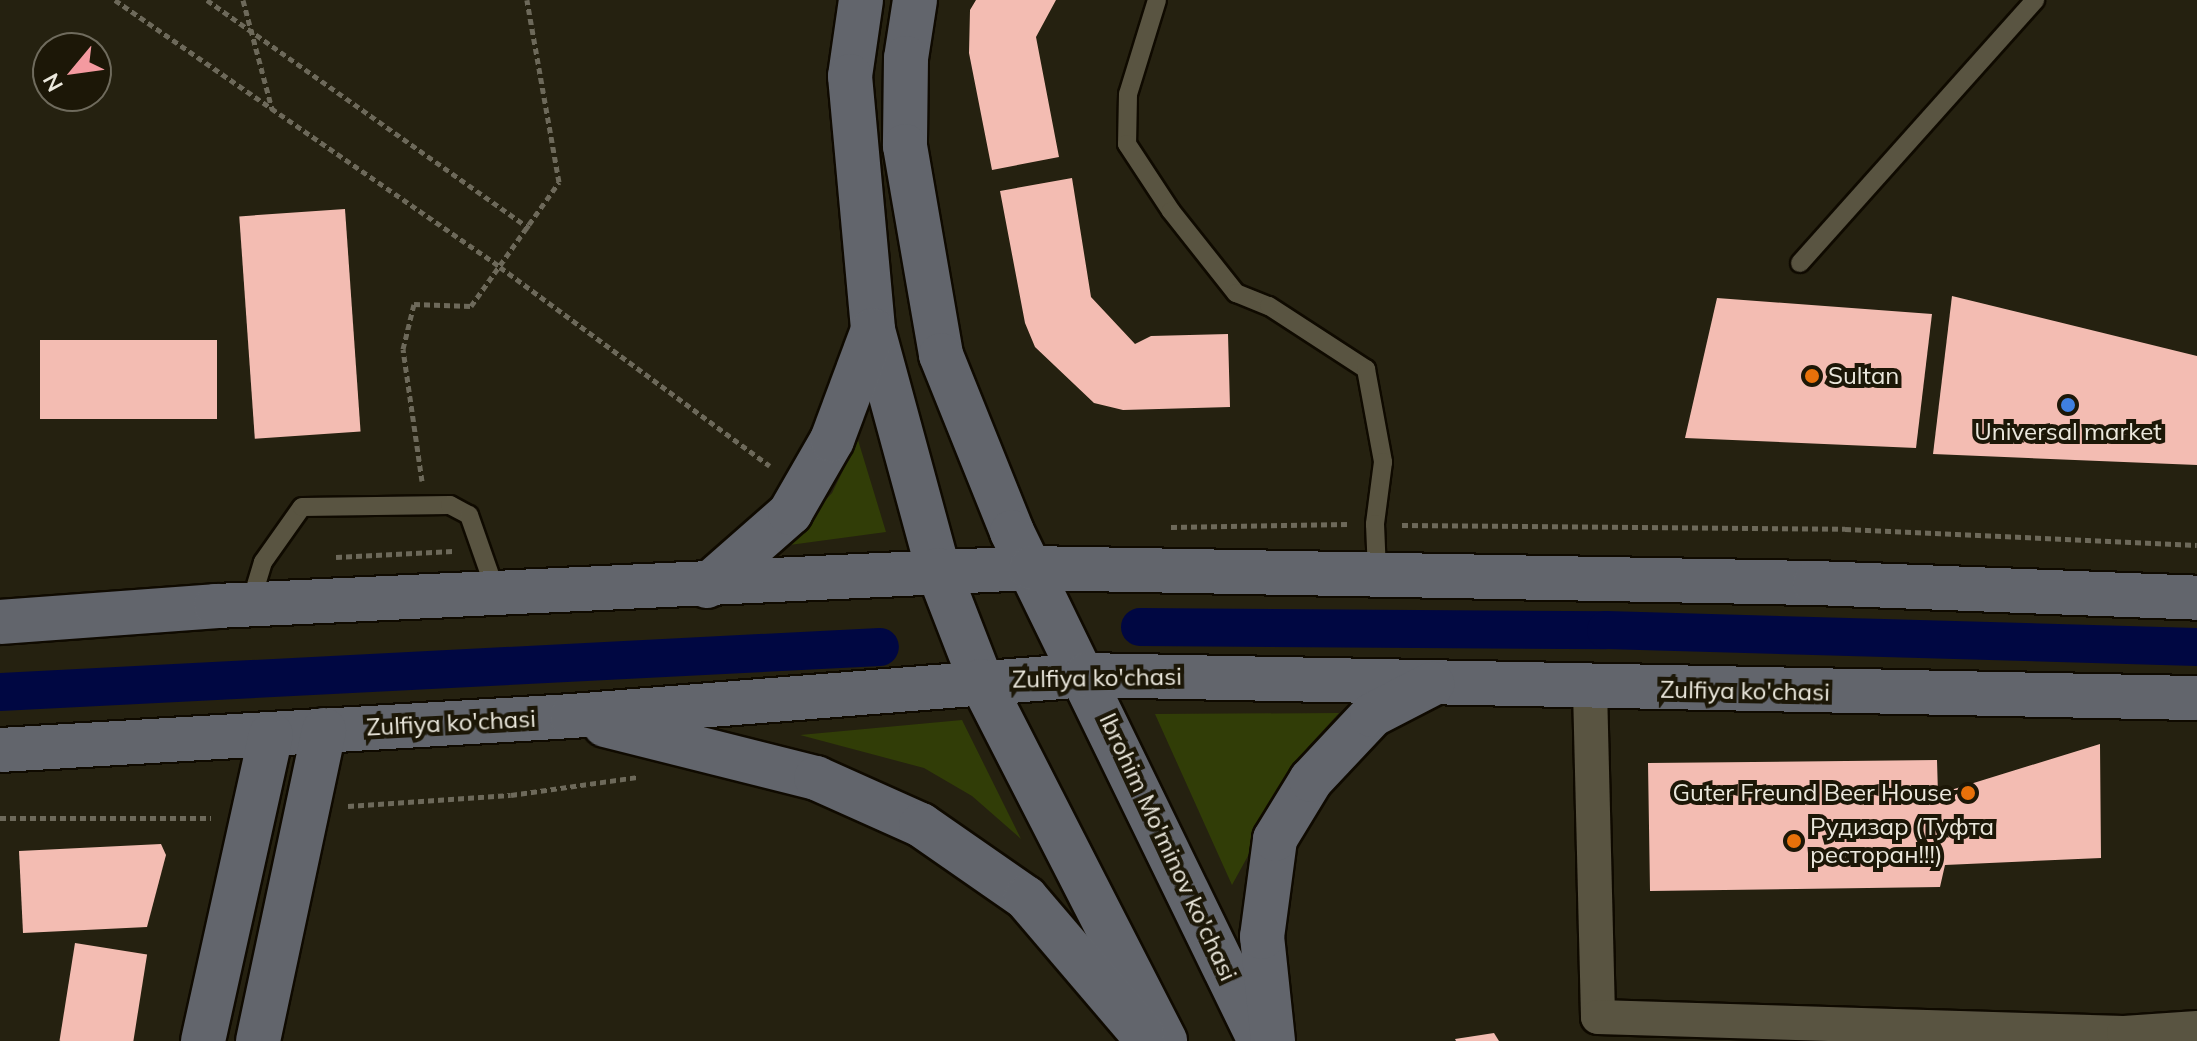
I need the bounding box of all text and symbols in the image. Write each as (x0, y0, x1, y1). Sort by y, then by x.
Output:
north arrow (32, 32, 112, 112)
text: N (36, 69, 69, 97)
place label: Sultan (1828, 362, 1899, 390)
marker: Sultan (1803, 367, 1821, 385)
marker: Universal market (2059, 396, 2077, 414)
place label: Universal market (1974, 418, 2162, 446)
street label: Zulfiya ko'chasi (1012, 662, 1182, 694)
street label: Zulfiya ko'chasi (1660, 675, 1830, 707)
street label: Zulfiya ko'chasi (366, 704, 536, 742)
street label: Ibrohim Mo'minov ko'chasi (1093, 709, 1243, 985)
place label: Guter Freund Beer House (1673, 779, 1952, 807)
marker: Guter Freund Beer House (1959, 784, 1977, 802)
place label: Рудизар (Туфта ресторан!!!) (1810, 813, 1994, 869)
marker: Рудизар (Туфта ресторан!!!) (1785, 832, 1803, 850)

